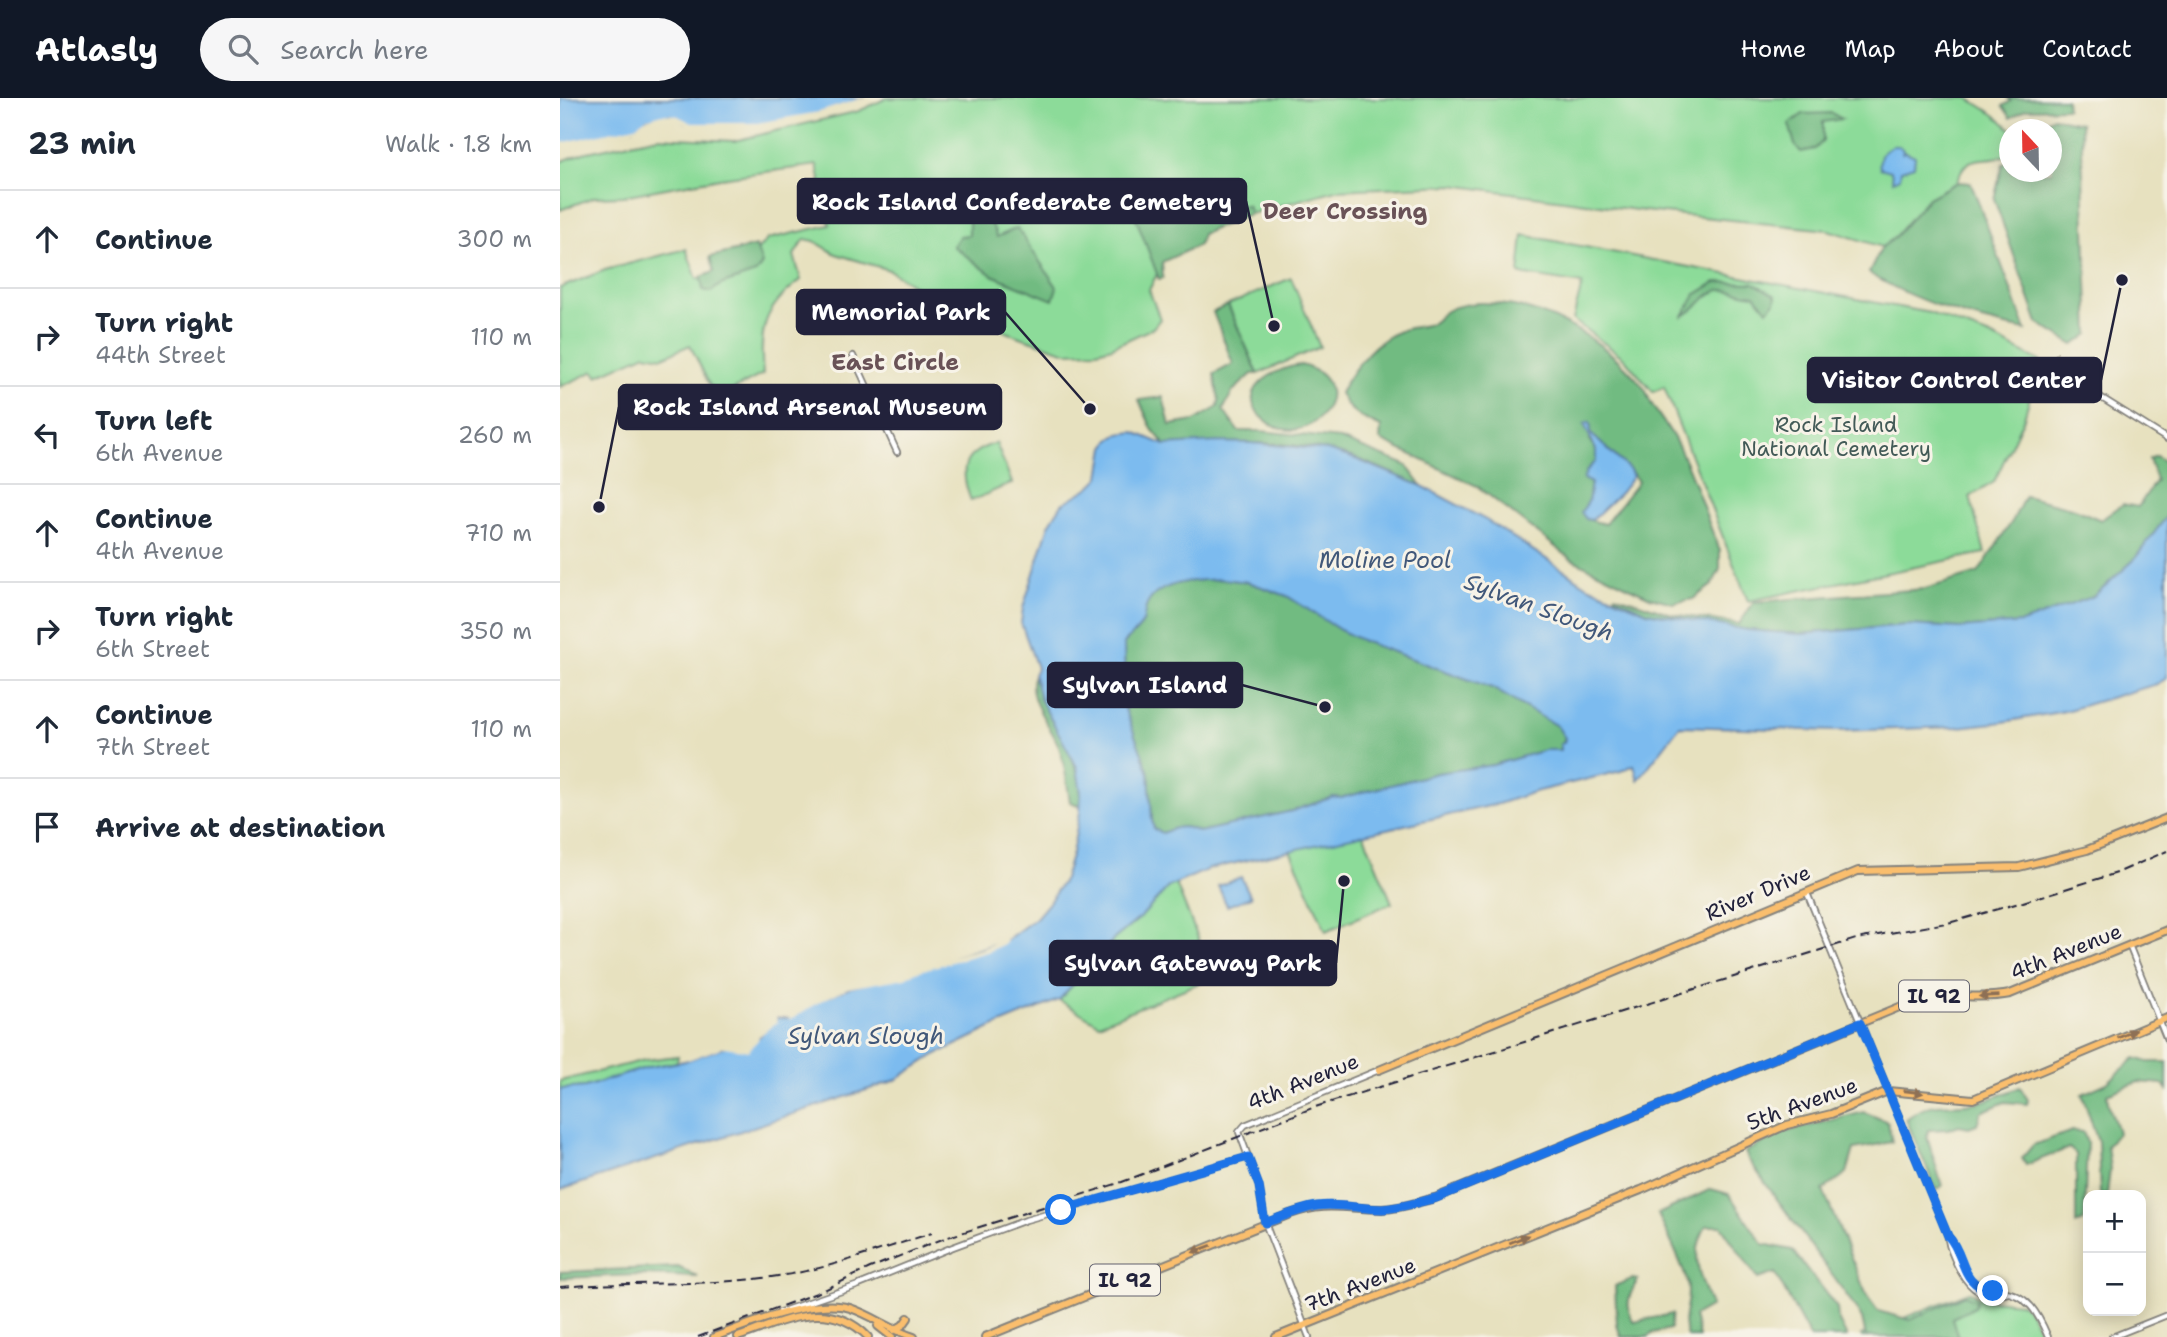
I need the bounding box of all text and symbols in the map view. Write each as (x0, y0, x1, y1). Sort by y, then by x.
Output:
search box (200, 18, 690, 81)
text: Atlasly (35, 27, 158, 72)
icon: search (224, 30, 262, 68)
text: Search here (280, 32, 429, 67)
text: Home (1740, 33, 1806, 65)
text: Map (1844, 33, 1896, 65)
text: About (1934, 33, 2004, 65)
text: Contact (2042, 33, 2132, 65)
north arrow (1999, 119, 2062, 182)
text: 23 min (28, 123, 136, 164)
text: Walk · 1.8 km (385, 129, 532, 159)
callout: Rock Island Confederate Cemetery (798, 179, 1246, 223)
text: Rock Island Confederate Cemetery (812, 187, 1232, 217)
district label: Deer Crossing (1263, 196, 1427, 226)
icon: ahead (28, 220, 66, 258)
text: Continue (95, 222, 213, 257)
text: 300 m (457, 224, 532, 254)
callout: Memorial Park (797, 290, 1005, 334)
text: Memorial Park (811, 297, 991, 327)
text: Turn right (95, 305, 233, 340)
icon: right (28, 318, 66, 356)
text: 110 m (470, 322, 532, 352)
text: 44th Street (95, 340, 226, 370)
district label: East Circle (831, 347, 959, 377)
callout: Visitor Control Center (1808, 358, 2101, 402)
text: Visitor Control Center (1822, 365, 2086, 395)
callout: Rock Island Arsenal Museum (619, 385, 1001, 429)
text: Rock Island Arsenal Museum (633, 392, 987, 422)
text: Turn left (95, 403, 212, 438)
park label: Rock Island National Cemetery (1741, 411, 1931, 463)
icon: left (28, 416, 66, 454)
text: 260 m (458, 420, 532, 450)
text: 6th Avenue (95, 438, 224, 468)
text: Continue (95, 501, 213, 536)
icon: ahead (28, 514, 66, 552)
text: 710 m (464, 518, 532, 548)
text: 4th Avenue (95, 536, 224, 566)
water label: Moline Pool (1319, 545, 1451, 575)
water label: Sylvan Slough (1460, 566, 1618, 648)
text: Turn right (95, 599, 233, 634)
icon: right (28, 612, 66, 650)
text: 350 m (459, 616, 532, 646)
text: 6th Street (95, 634, 210, 664)
callout: Sylvan Island (1048, 663, 1242, 707)
text: Sylvan Island (1062, 670, 1228, 700)
text: Continue (95, 697, 213, 732)
icon: ahead (28, 710, 66, 748)
text: 110 m (470, 714, 532, 744)
text: 7th Street (95, 732, 210, 762)
icon: arrive (28, 808, 66, 846)
text: Arrive at destination (95, 810, 385, 845)
street label: River Drive (1701, 858, 1815, 928)
street label: 4th Avenue (2006, 917, 2126, 987)
callout: Sylvan Gateway Park (1050, 941, 1336, 985)
text: Sylvan Gateway Park (1064, 948, 1322, 978)
road number: IL 92 (1899, 980, 1969, 1012)
one-way arrow (1978, 991, 2000, 1002)
water label: Sylvan Slough (788, 1021, 944, 1051)
one-way arrow (2117, 1029, 2138, 1040)
street label: 4th Avenue (1243, 1047, 1363, 1117)
street label: 5th Avenue (1743, 1071, 1861, 1137)
one-way arrow (1902, 1087, 1924, 1098)
map controls (2083, 1190, 2146, 1316)
button: + (2083, 1190, 2146, 1253)
route start (1045, 1194, 1076, 1225)
one-way arrow (1509, 1234, 1530, 1245)
one-way arrow (1191, 1243, 1212, 1254)
street label: 7th Avenue (1300, 1251, 1420, 1319)
button: − (2083, 1253, 2146, 1316)
road number: IL 92 (1090, 1264, 1160, 1296)
route end (1977, 1275, 2008, 1306)

